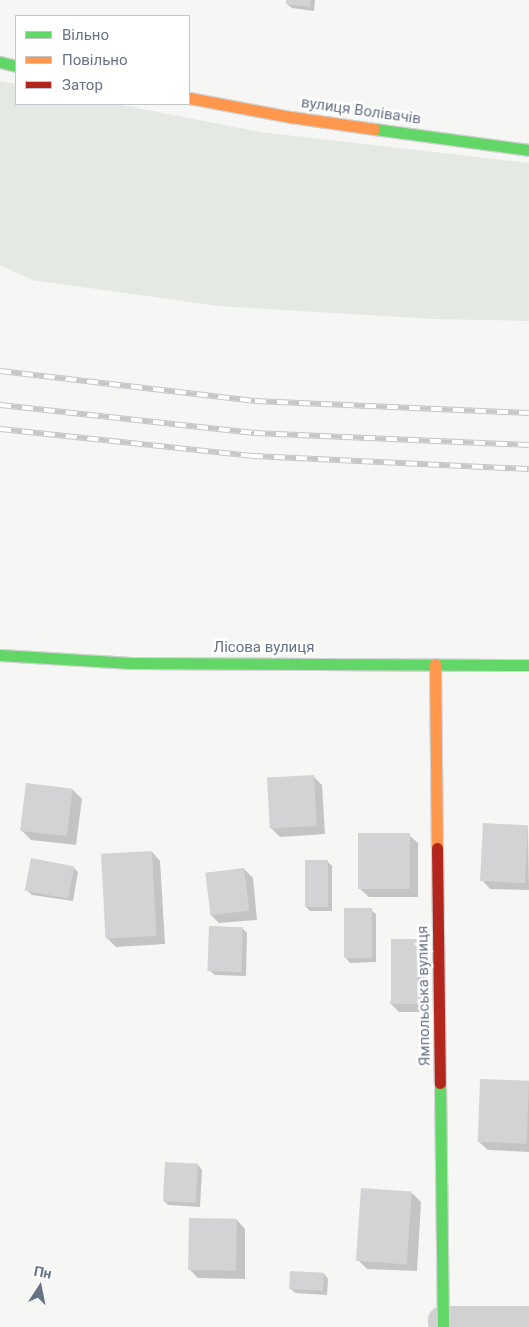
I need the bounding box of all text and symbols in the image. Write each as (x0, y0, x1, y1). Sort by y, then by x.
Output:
legend (15, 15, 190, 105)
text: Вільно (62, 26, 109, 44)
text: Повільно (62, 51, 128, 69)
text: Затор (62, 76, 103, 94)
street label: вулиця Волівачів (300, 94, 422, 128)
street label: Лісова вулиця (214, 639, 314, 657)
street label: Ямпольська вулиця (414, 926, 434, 1066)
north arrow (15, 1262, 65, 1312)
text: Пн (33, 1263, 53, 1282)

